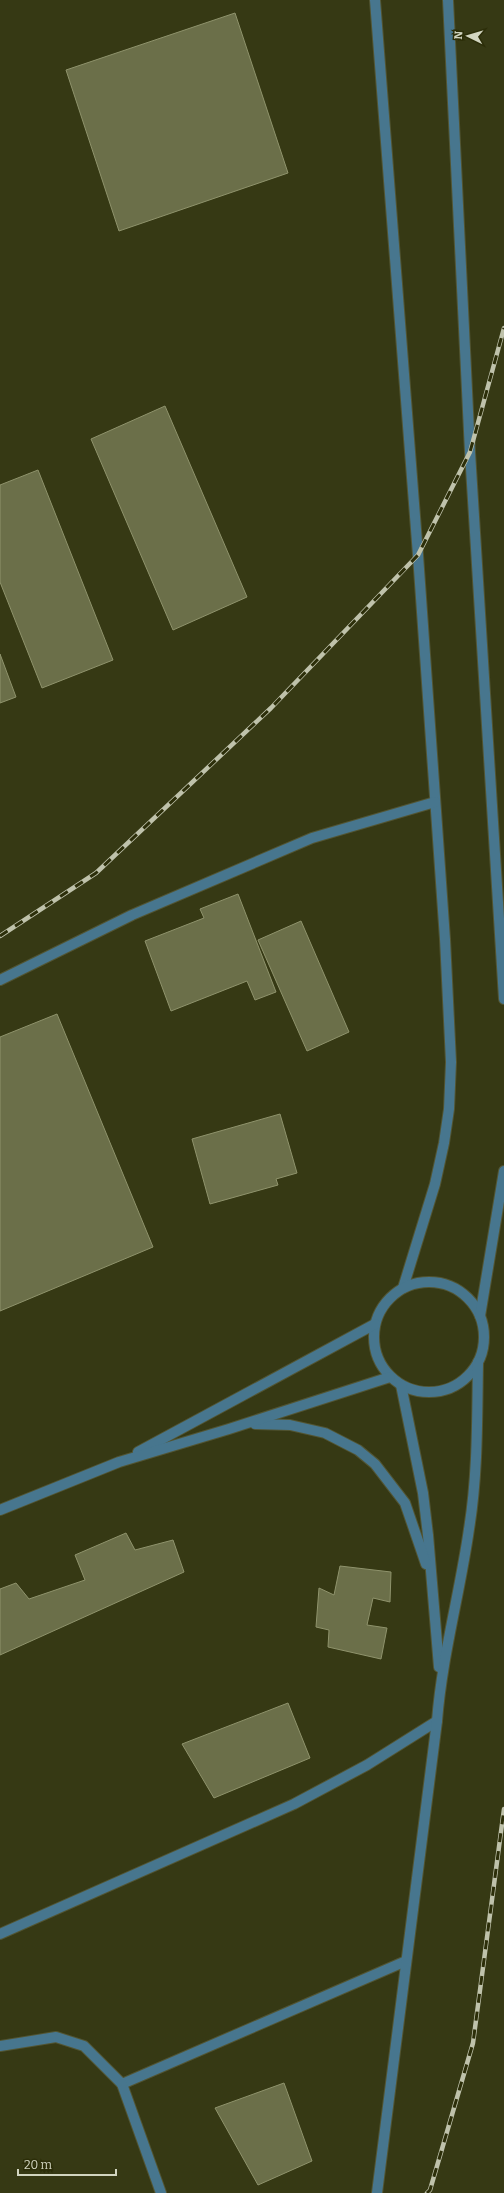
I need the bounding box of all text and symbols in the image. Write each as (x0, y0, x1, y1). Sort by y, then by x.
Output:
north arrow (448, 16, 488, 56)
text: N (452, 30, 465, 40)
scale bar (18, 2151, 116, 2177)
text: 20 m (24, 2158, 53, 2172)

